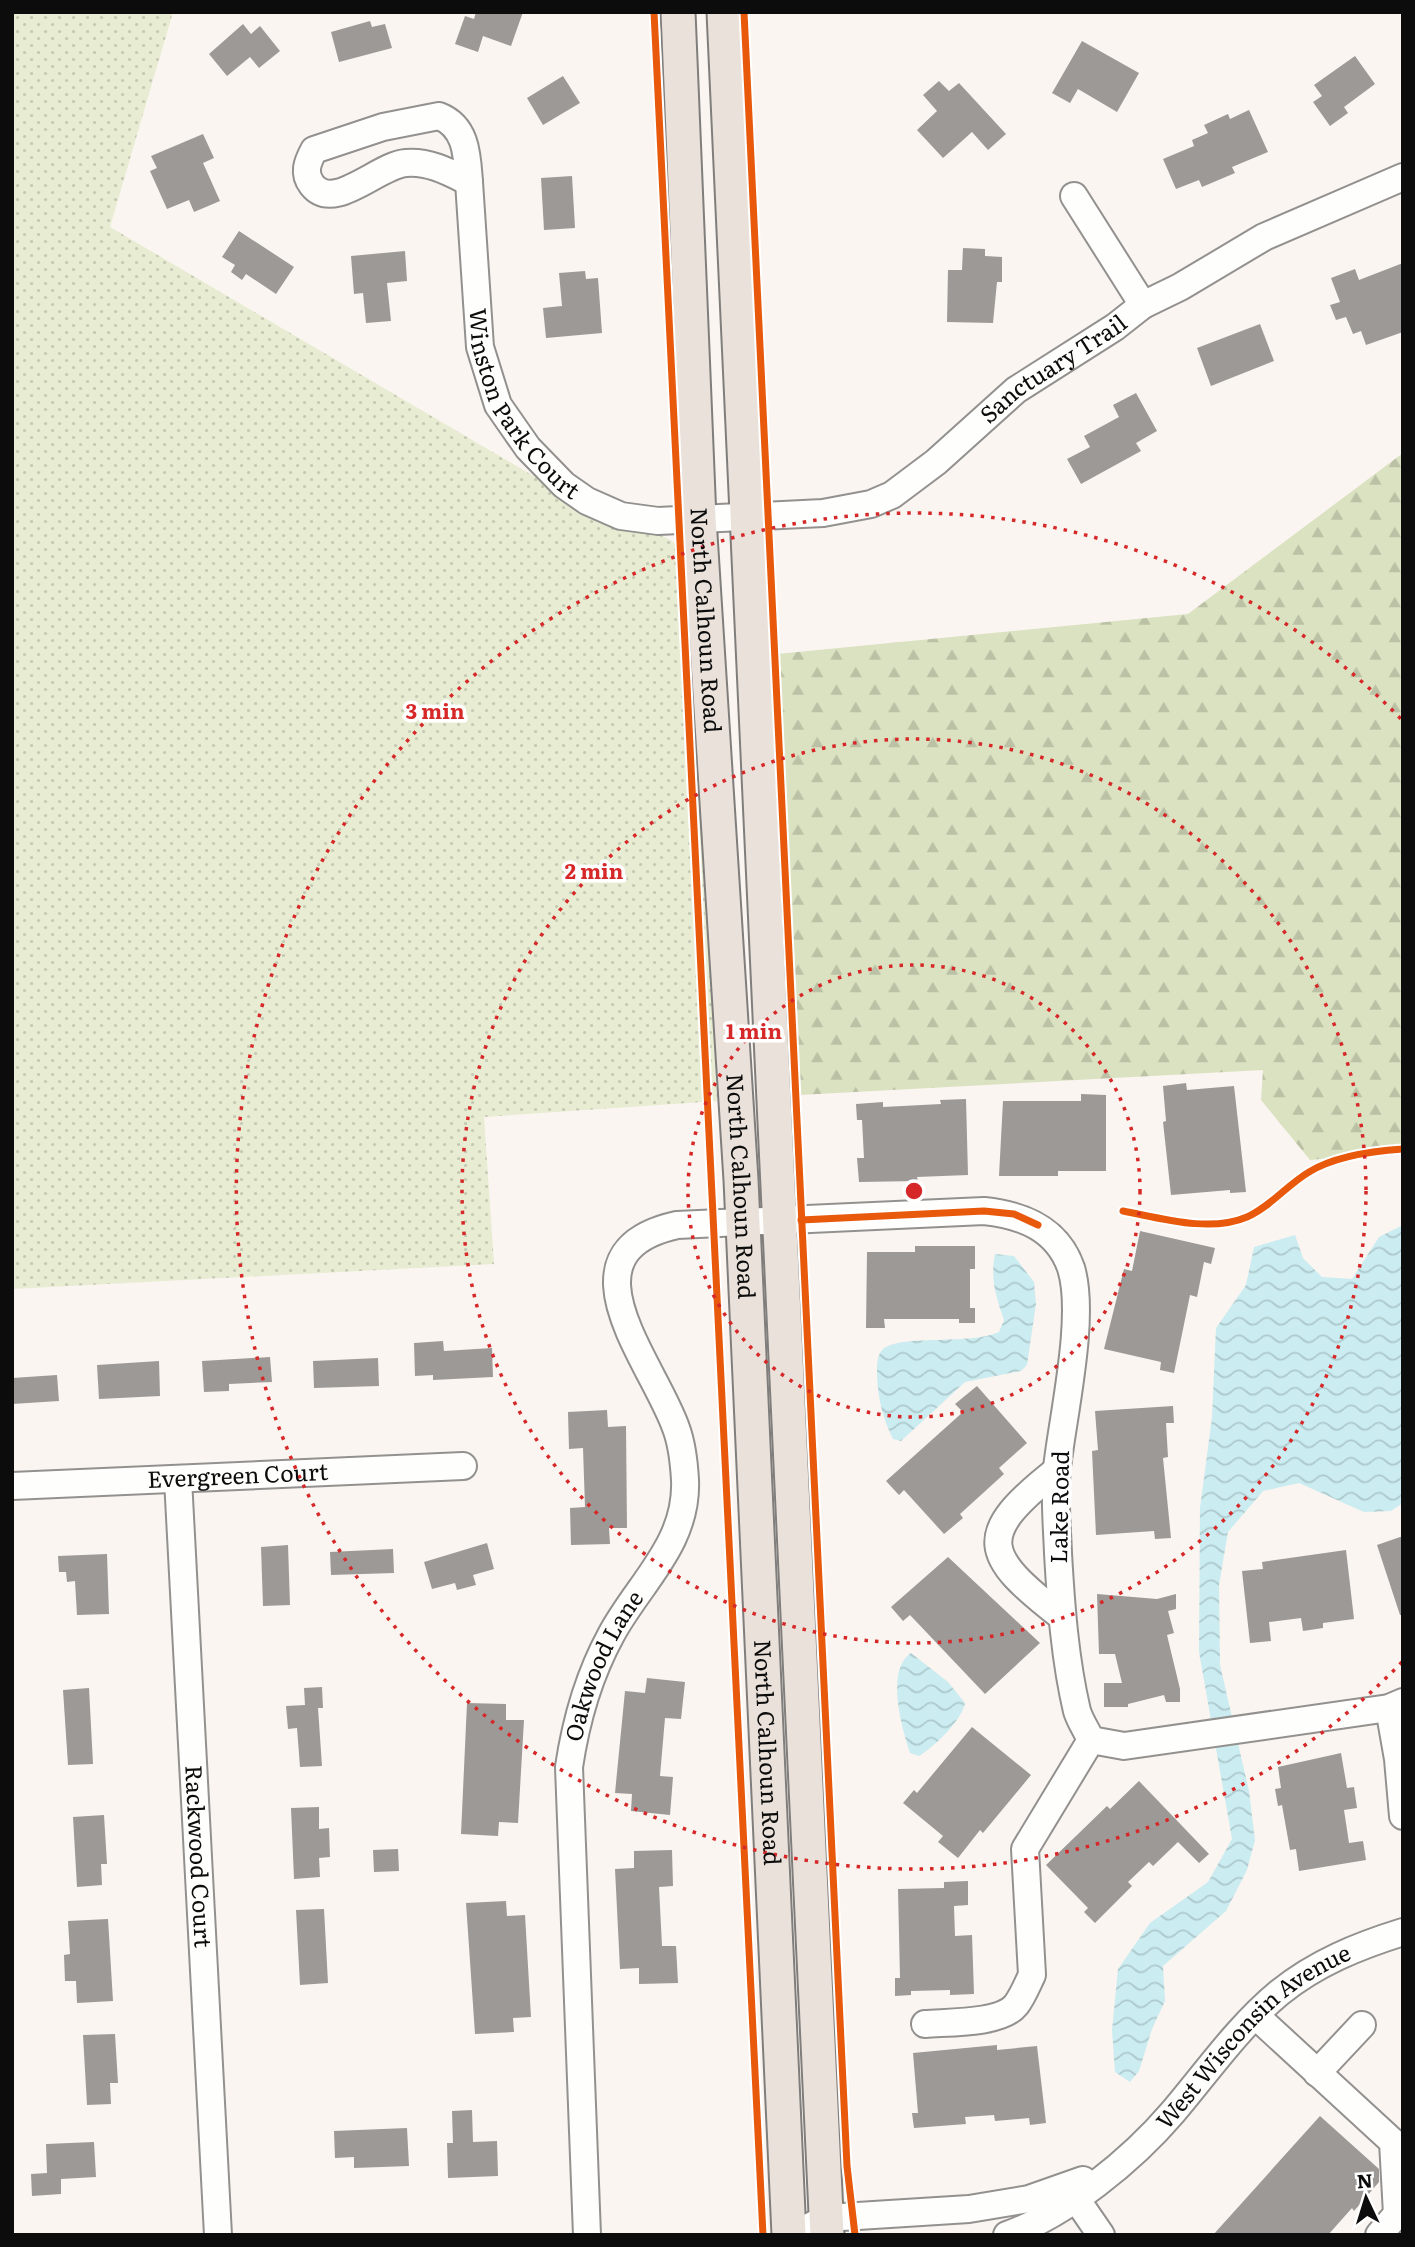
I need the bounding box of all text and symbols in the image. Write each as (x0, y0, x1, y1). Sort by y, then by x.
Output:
street label: Sanctuary Trail (971, 305, 1133, 430)
street label: Winston Park Court (462, 307, 588, 507)
street label: North Calhoun Road (684, 507, 732, 734)
text: 3 min (405, 694, 465, 725)
text: 2 min (565, 854, 624, 885)
text: 1 min (726, 1014, 782, 1045)
street label: North Calhoun Road (719, 1072, 765, 1300)
centre of rings (902, 1179, 926, 1203)
street label: Lake Road (1040, 1450, 1076, 1564)
street label: Evergreen Court (147, 1453, 330, 1495)
street label: Oakwood Lane (555, 1582, 650, 1744)
street label: North Calhoun Road (747, 1639, 791, 1866)
street label: Rackwood Court (178, 1764, 222, 1949)
street label: West Wisconsin Avenue (1147, 1934, 1355, 2136)
north arrow (1331, 2163, 1401, 2233)
text: N (1356, 2166, 1374, 2195)

